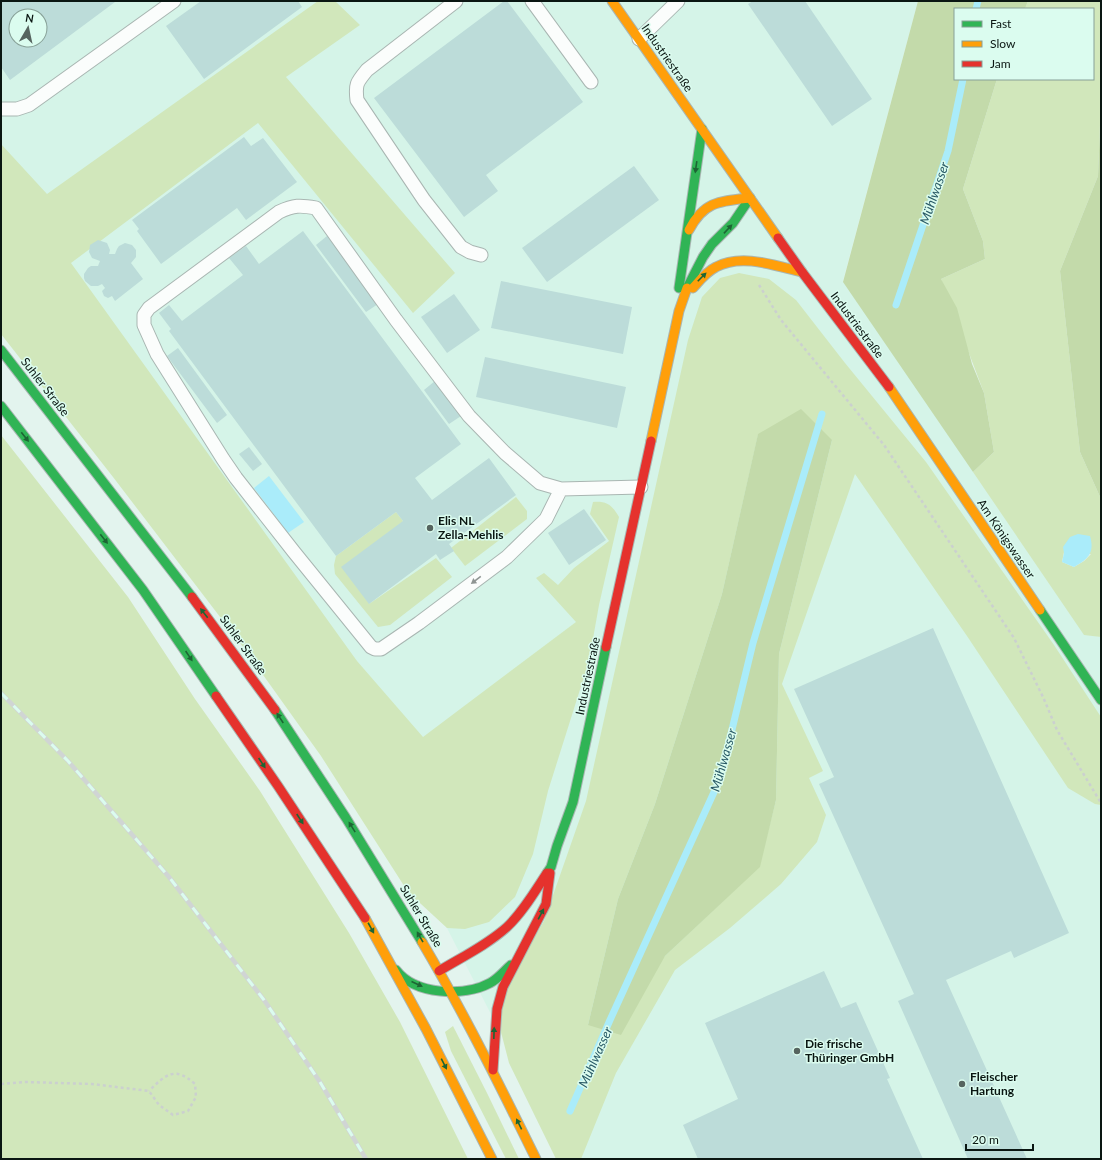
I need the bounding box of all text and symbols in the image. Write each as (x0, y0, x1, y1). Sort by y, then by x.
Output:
north arrow (8, 8, 48, 48)
legend (954, 8, 1094, 80)
text: N (24, 11, 35, 25)
text: Fast (990, 16, 1012, 31)
street label: Industriestraße (638, 21, 696, 95)
text: Slow (990, 36, 1016, 51)
text: Jam (990, 56, 1011, 71)
water label: Mühlwasser (916, 159, 952, 226)
one-way arrow (693, 161, 699, 173)
one-way arrow (723, 224, 732, 234)
one-way arrow (697, 272, 707, 282)
street label: Industriestraße (827, 288, 887, 361)
street label: Suhler Straße (18, 354, 73, 419)
one-way arrow (21, 431, 29, 442)
street label: Am Königswasser (974, 496, 1039, 582)
place label: Elis NL Zella-Mehlis (438, 513, 504, 542)
marker: Elis NL Zella-Mehlis (425, 523, 435, 533)
one-way arrow (100, 534, 109, 545)
one-way arrow (471, 575, 481, 583)
one-way arrow (200, 607, 209, 618)
street label: Suhler Straße (217, 612, 270, 678)
street label: Industriestraße (572, 635, 603, 716)
one-way arrow (185, 651, 193, 661)
one-way arrow (277, 712, 284, 724)
water label: Mühlwasser (706, 726, 740, 793)
one-way arrow (258, 758, 266, 768)
one-way arrow (296, 814, 304, 824)
one-way arrow (348, 821, 355, 833)
street label: Suhler Straße (397, 882, 446, 950)
one-way arrow (537, 908, 544, 919)
one-way arrow (367, 922, 374, 934)
one-way arrow (416, 932, 423, 943)
one-way arrow (411, 981, 422, 987)
water label: Mühlwasser (575, 1024, 616, 1090)
one-way arrow (491, 1027, 498, 1039)
place label: Die frische Thüringer GmbH (805, 1036, 894, 1065)
marker: Die frische Thüringer GmbH (792, 1046, 802, 1056)
one-way arrow (441, 1058, 447, 1070)
place label: Fleischer Hartung (970, 1069, 1018, 1098)
marker: Fleischer Hartung (957, 1079, 967, 1089)
one-way arrow (516, 1118, 522, 1130)
scale bar (966, 1126, 1033, 1152)
text: 20 m (972, 1132, 999, 1147)

